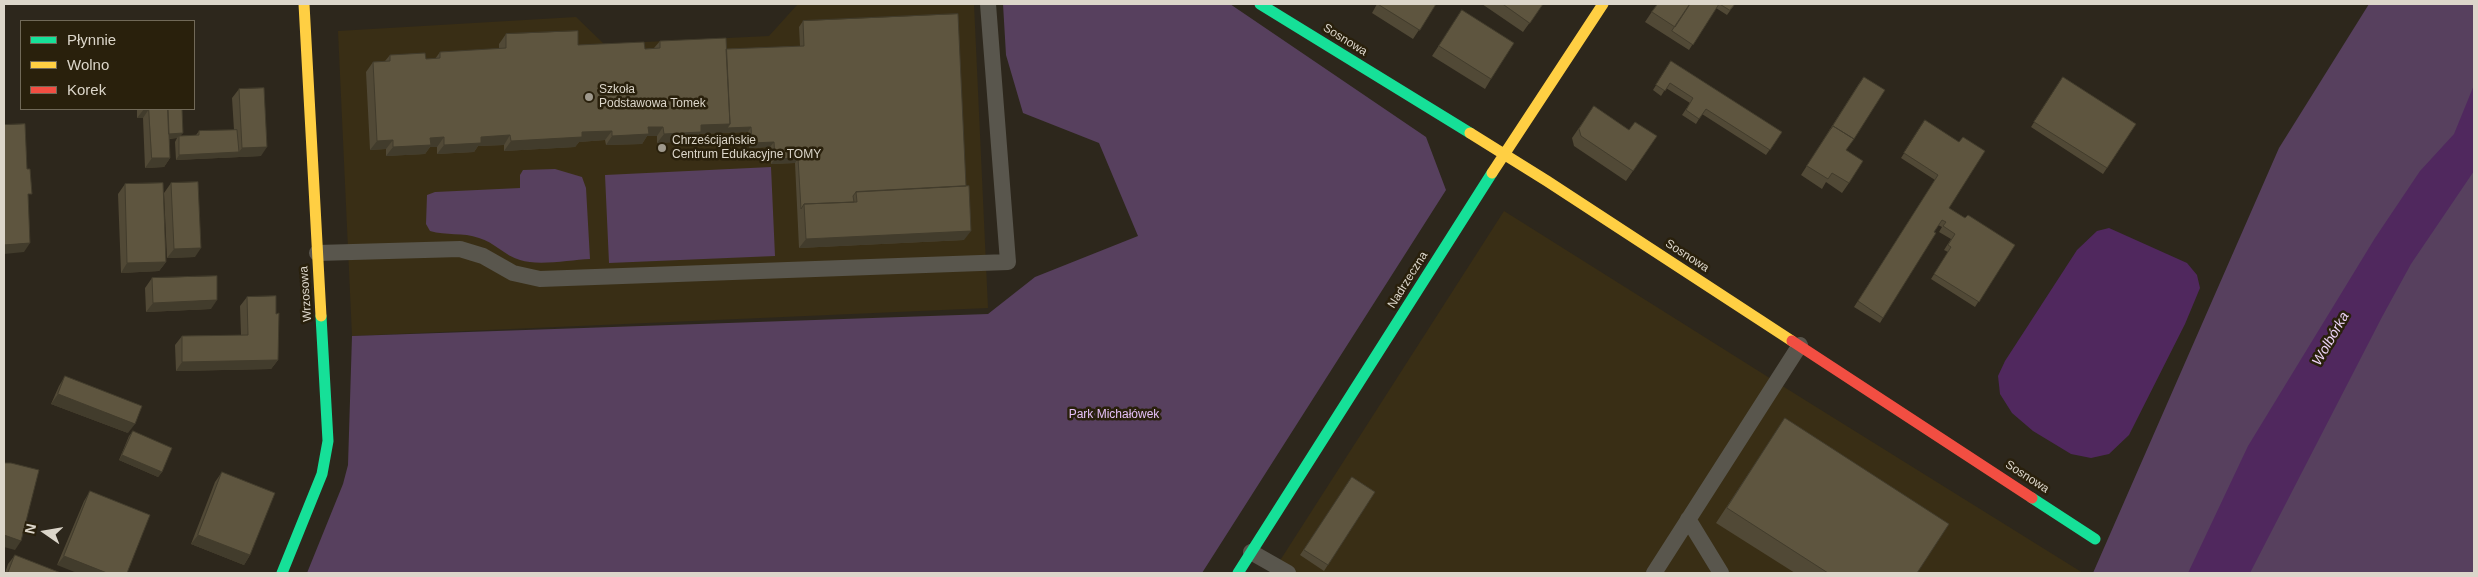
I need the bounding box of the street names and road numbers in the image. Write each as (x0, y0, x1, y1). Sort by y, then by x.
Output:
street label: Sosnowa (1320, 21, 1370, 59)
street label: Sosnowa (1662, 237, 1712, 275)
street label: Nadrzeczna (1385, 249, 1431, 311)
street label: Wrzosowa (297, 266, 315, 322)
street label: Sosnowa (2002, 458, 2052, 496)

